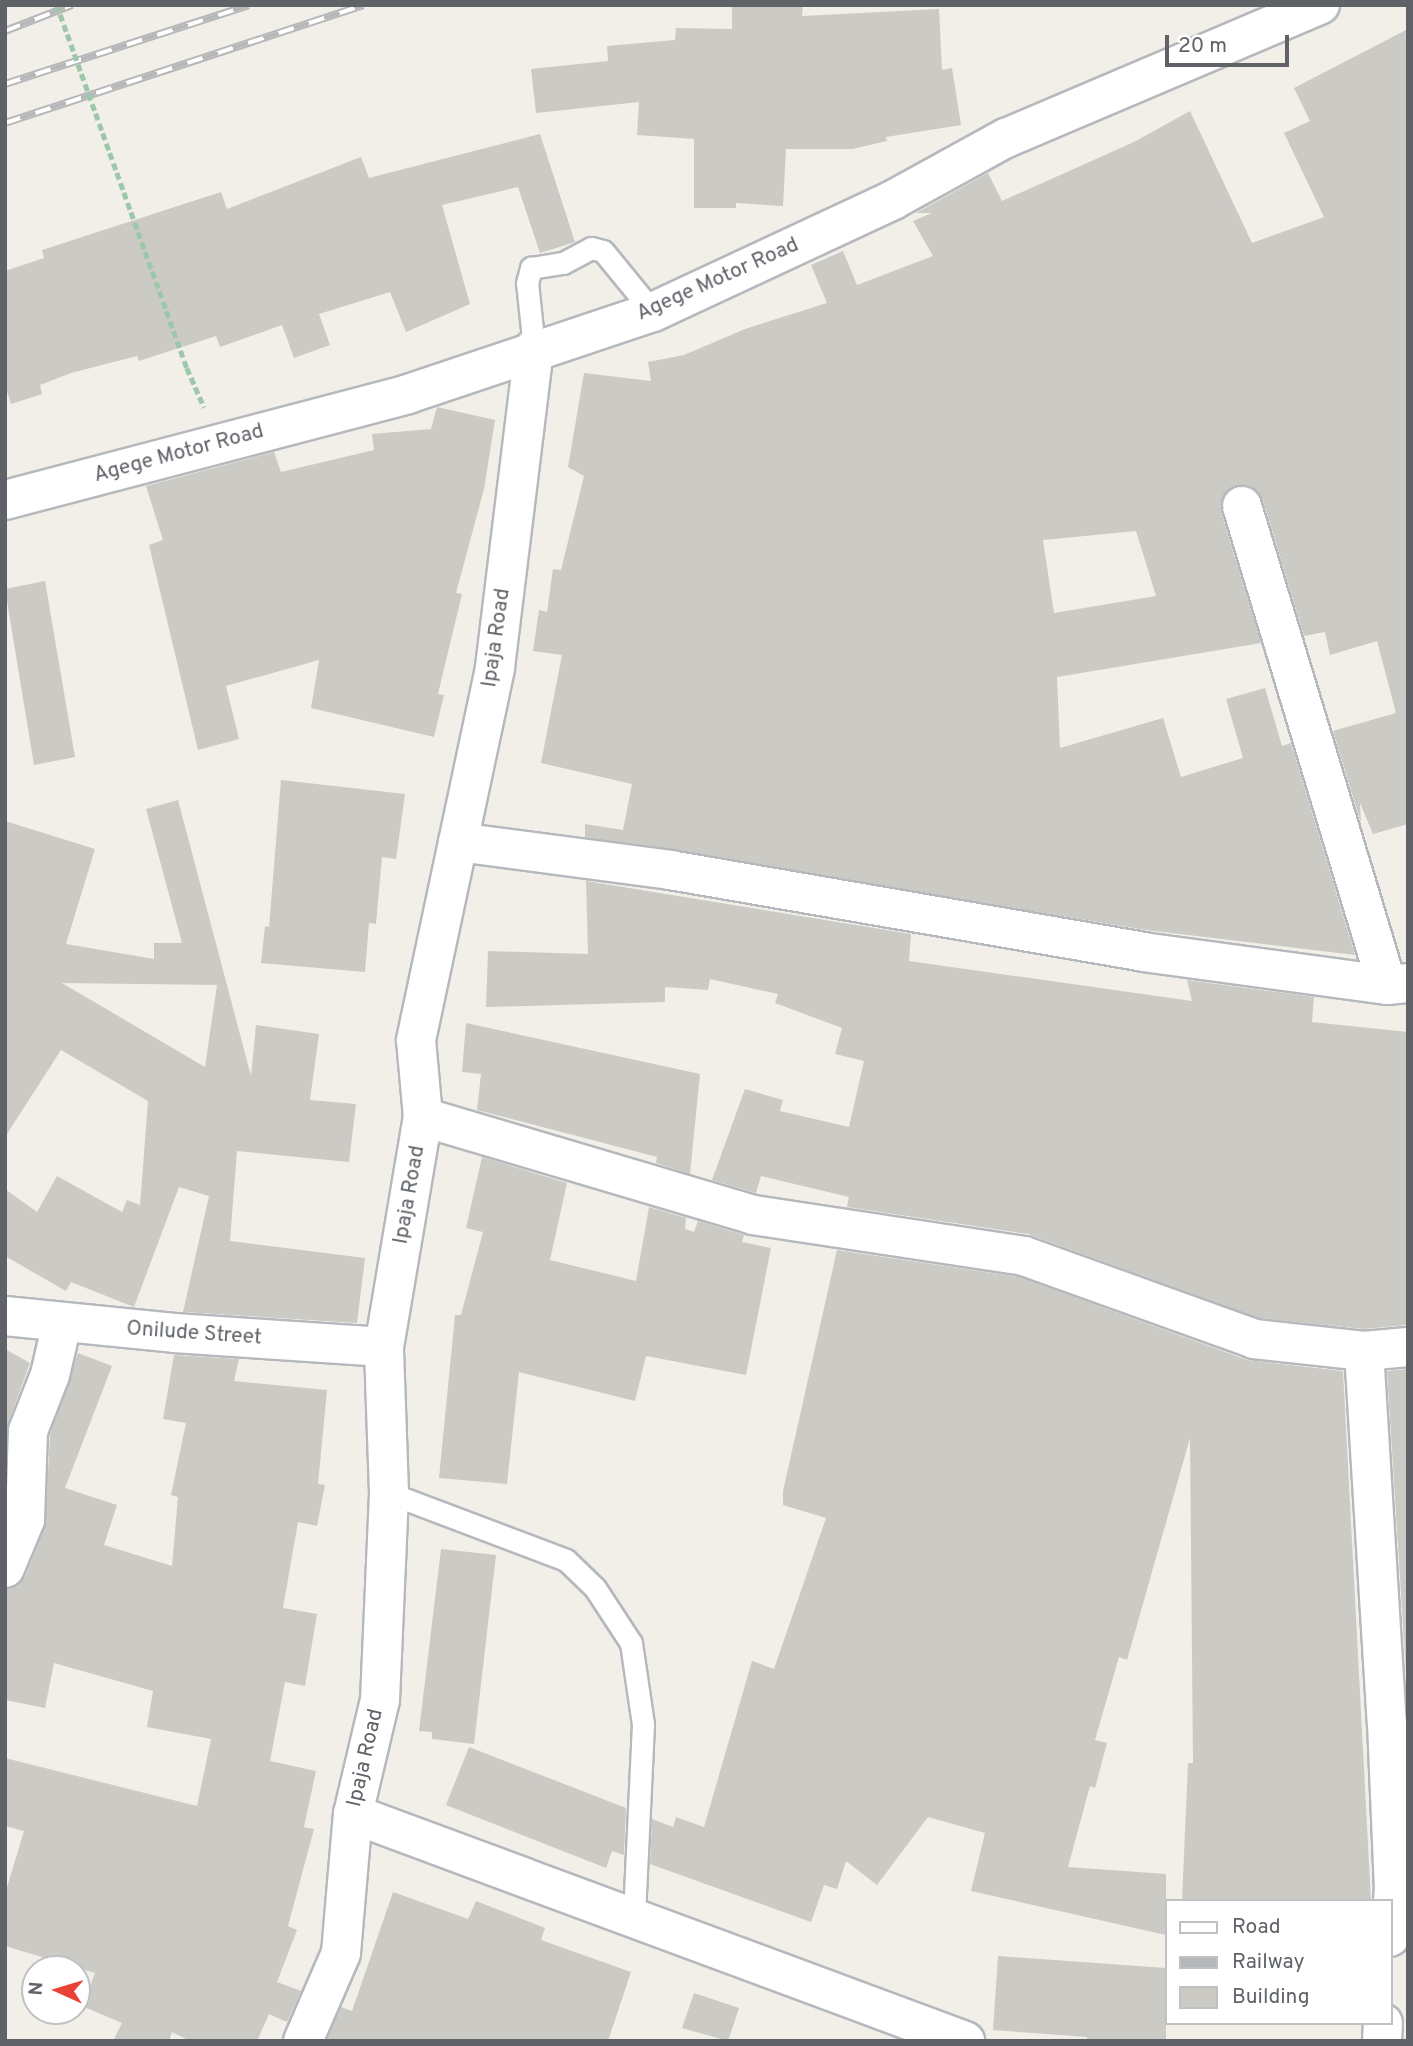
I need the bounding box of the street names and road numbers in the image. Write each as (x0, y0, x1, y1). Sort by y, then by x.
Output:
street label: Agege Motor Road (633, 233, 803, 327)
street label: Agege Motor Road (91, 419, 267, 489)
street label: Ipaja Road (478, 587, 516, 689)
street label: Ipaja Road (389, 1144, 431, 1246)
street label: Onilude Street (125, 1317, 263, 1351)
street label: Ipaja Road (343, 1707, 389, 1809)

